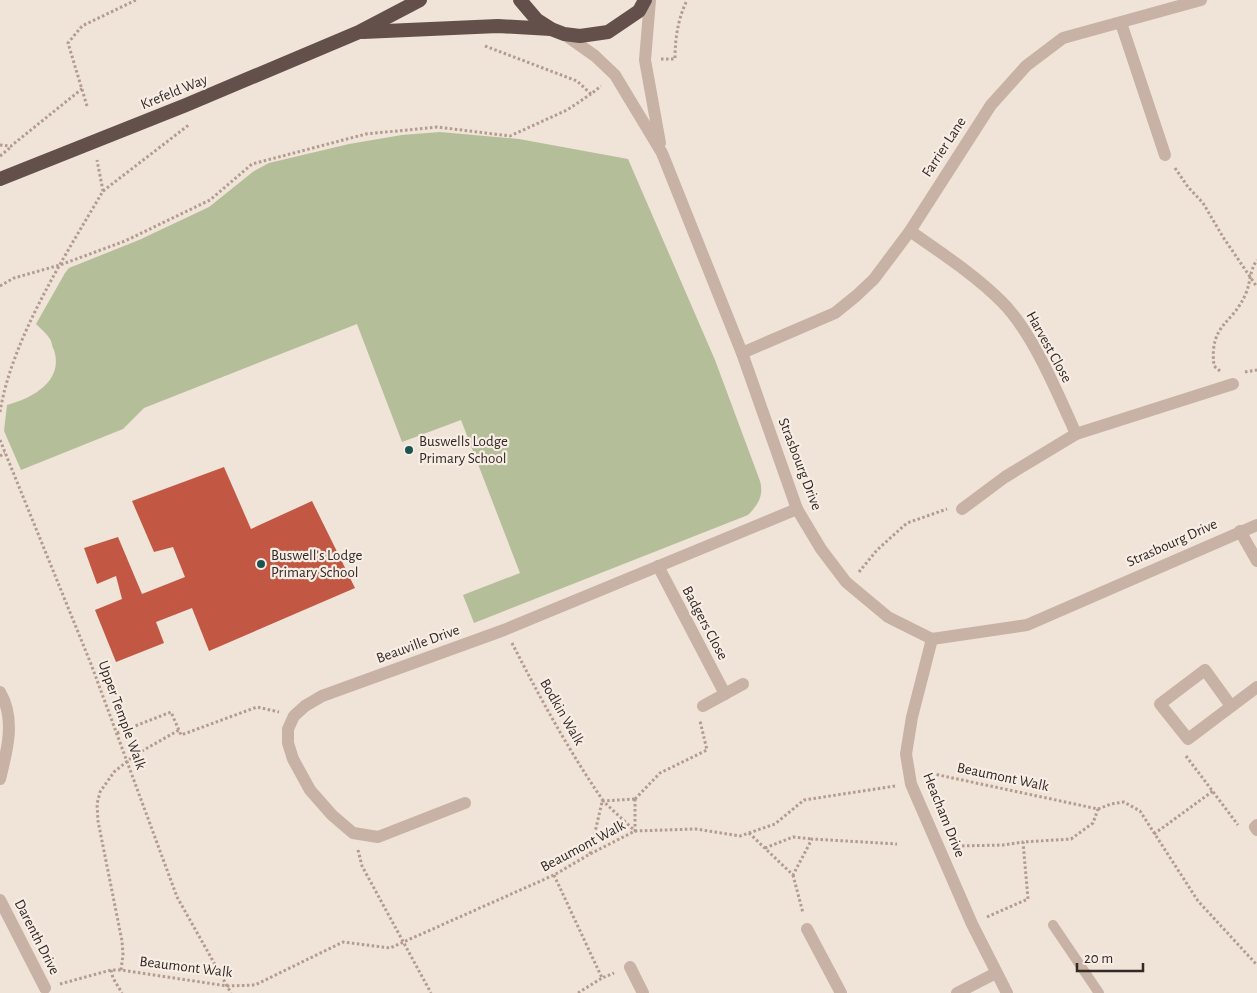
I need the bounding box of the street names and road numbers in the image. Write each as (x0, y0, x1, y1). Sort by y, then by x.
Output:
street label: Krefeld Way (138, 72, 210, 112)
street label: Farrier Lane (919, 114, 969, 180)
street label: Harvest Close (1023, 309, 1075, 385)
street label: Strasbourg Drive (776, 416, 824, 512)
street label: Strasbourg Drive (1124, 516, 1220, 570)
street label: Badgers Close (679, 584, 731, 662)
street label: Beauville Drive (374, 622, 462, 666)
street label: Upper Temple Walk (95, 659, 149, 772)
street label: Bodkin Walk (537, 676, 587, 748)
street label: Beaumont Walk (956, 760, 1050, 794)
street label: Heacham Drive (920, 771, 968, 860)
street label: Beaumont Walk (538, 817, 628, 875)
street label: Darenth Drive (12, 897, 62, 977)
street label: Beaumont Walk (139, 954, 233, 980)

